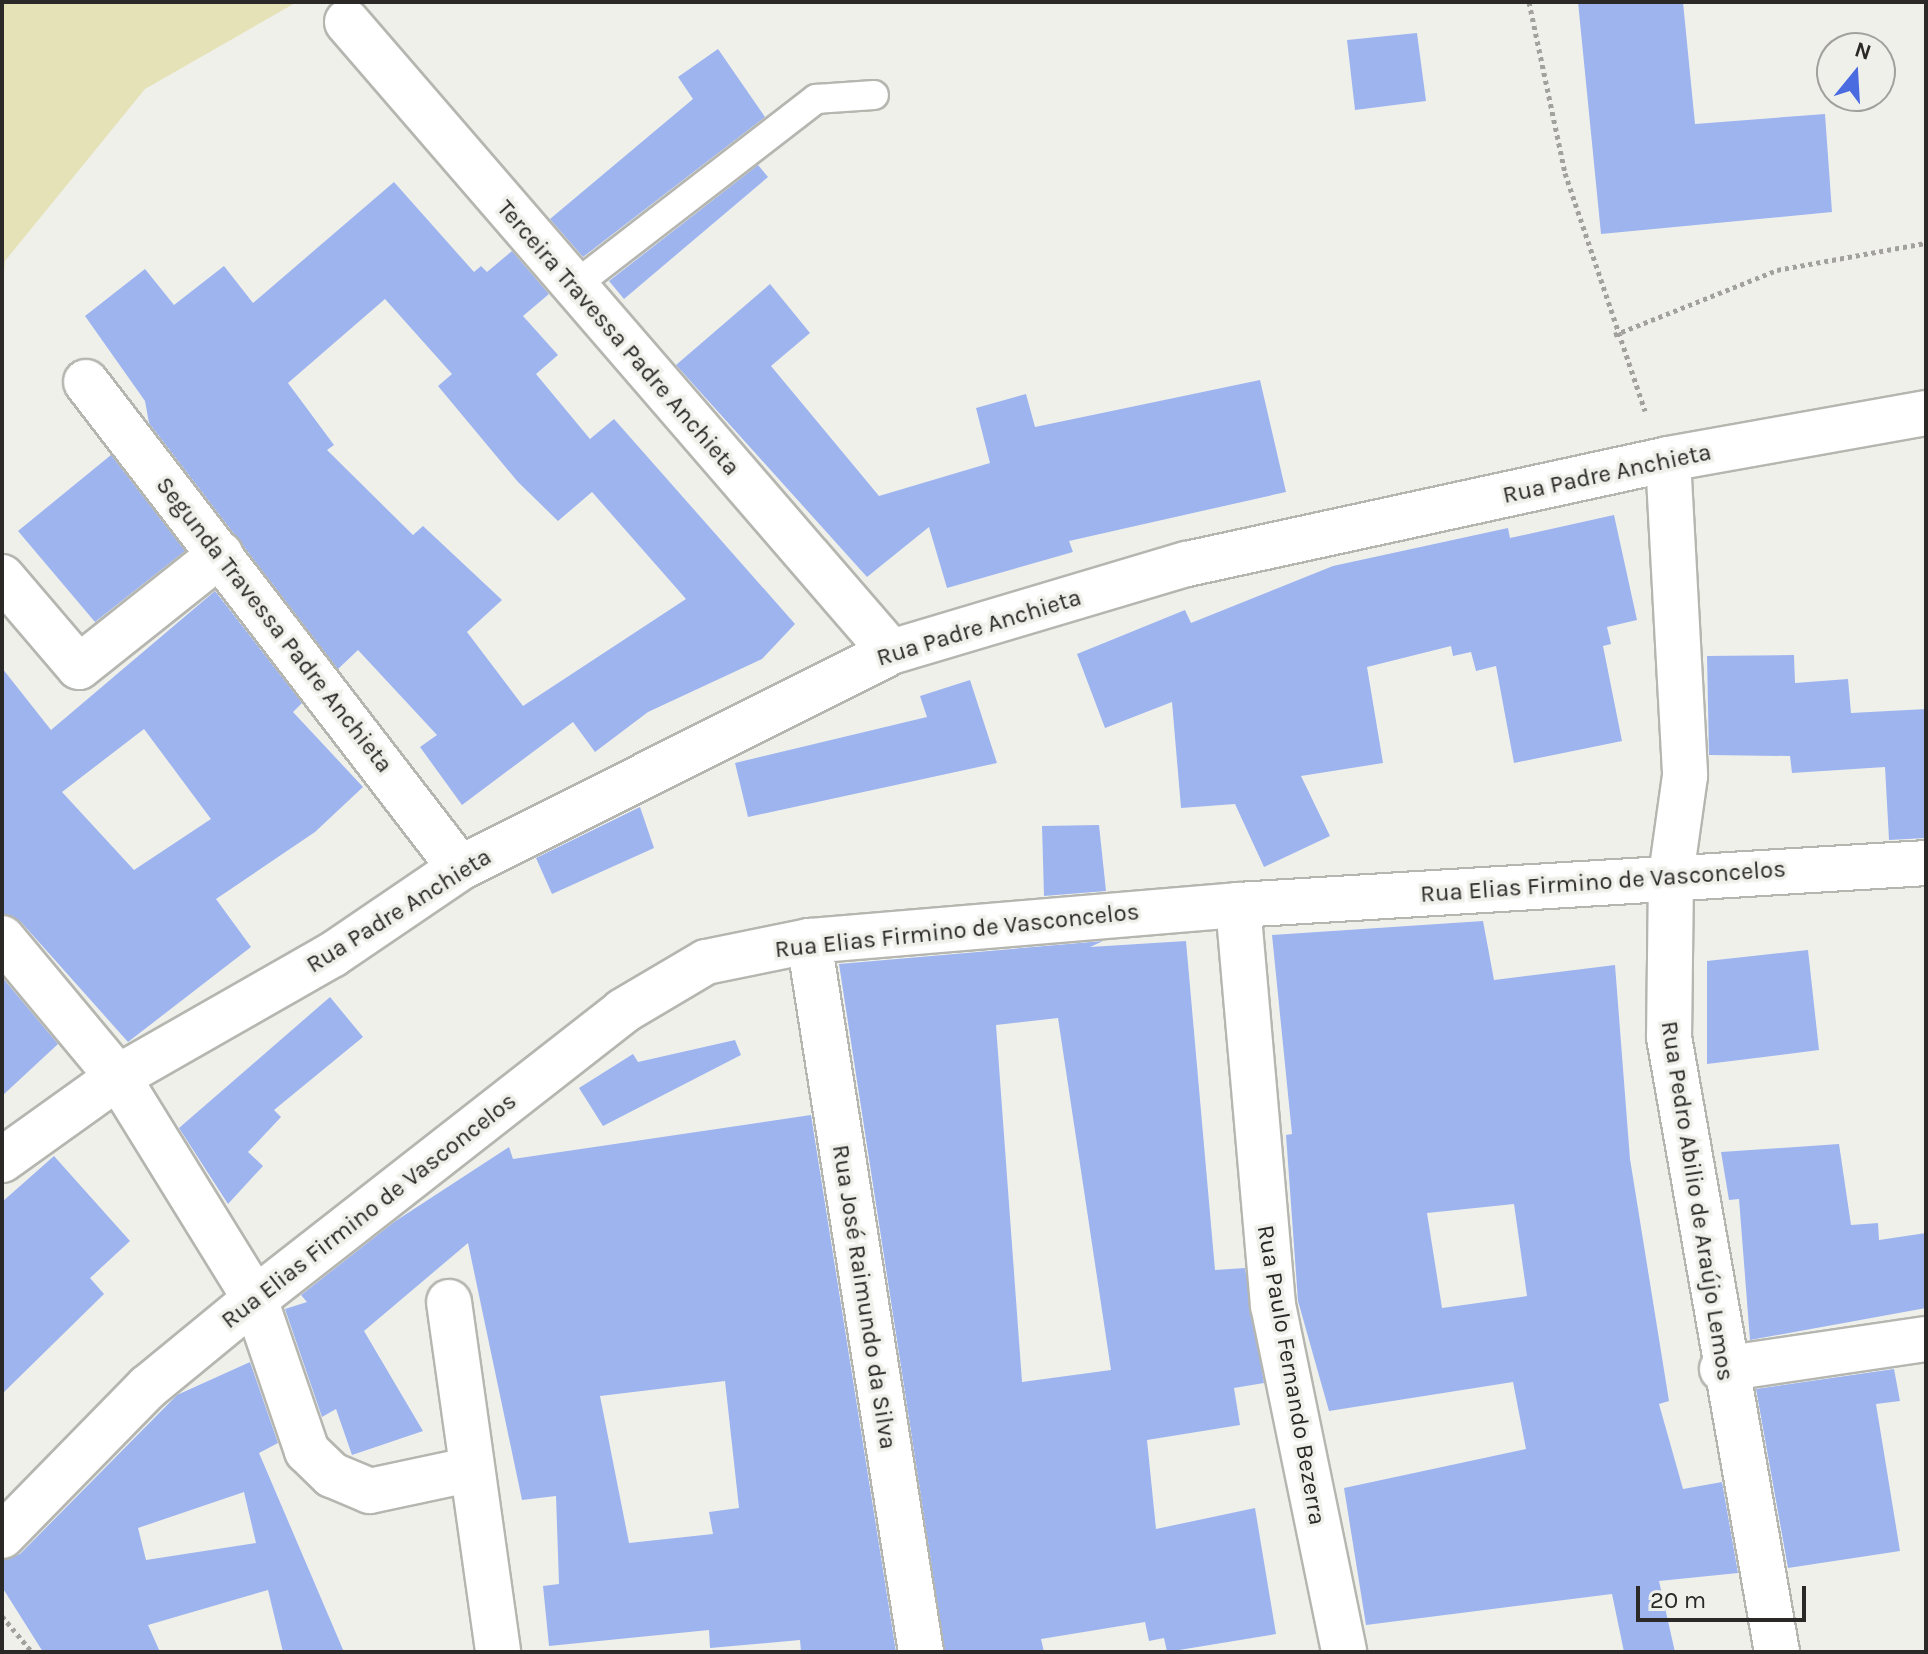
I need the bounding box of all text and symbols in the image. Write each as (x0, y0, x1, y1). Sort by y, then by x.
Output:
north arrow (1816, 32, 1896, 112)
text: N (1851, 36, 1874, 66)
street label: Terceira Travessa Padre Anchieta (490, 194, 746, 482)
street label: Rua Padre Anchieta (1500, 438, 1714, 510)
street label: Segunda Travessa Padre Anchieta (150, 471, 398, 779)
street label: Rua Padre Anchieta (873, 583, 1085, 673)
street label: Rua Padre Anchieta (301, 843, 497, 979)
street label: Rua Elias Firmino de Vasconcelos (1419, 855, 1787, 909)
street label: Rua Elias Firmino de Vasconcelos (773, 898, 1141, 964)
street label: Rua Pedro Abilio de Araújo Lemos (1654, 1019, 1740, 1383)
street label: Rua Elias Firmino de Vasconcelos (216, 1087, 522, 1335)
street label: Rua José Raimundo da Silva (826, 1143, 902, 1451)
street label: Rua Paulo Fernando Bezerra (1250, 1223, 1332, 1527)
scale bar (1640, 1570, 1810, 1620)
text: 20 m (1650, 1586, 1706, 1614)

